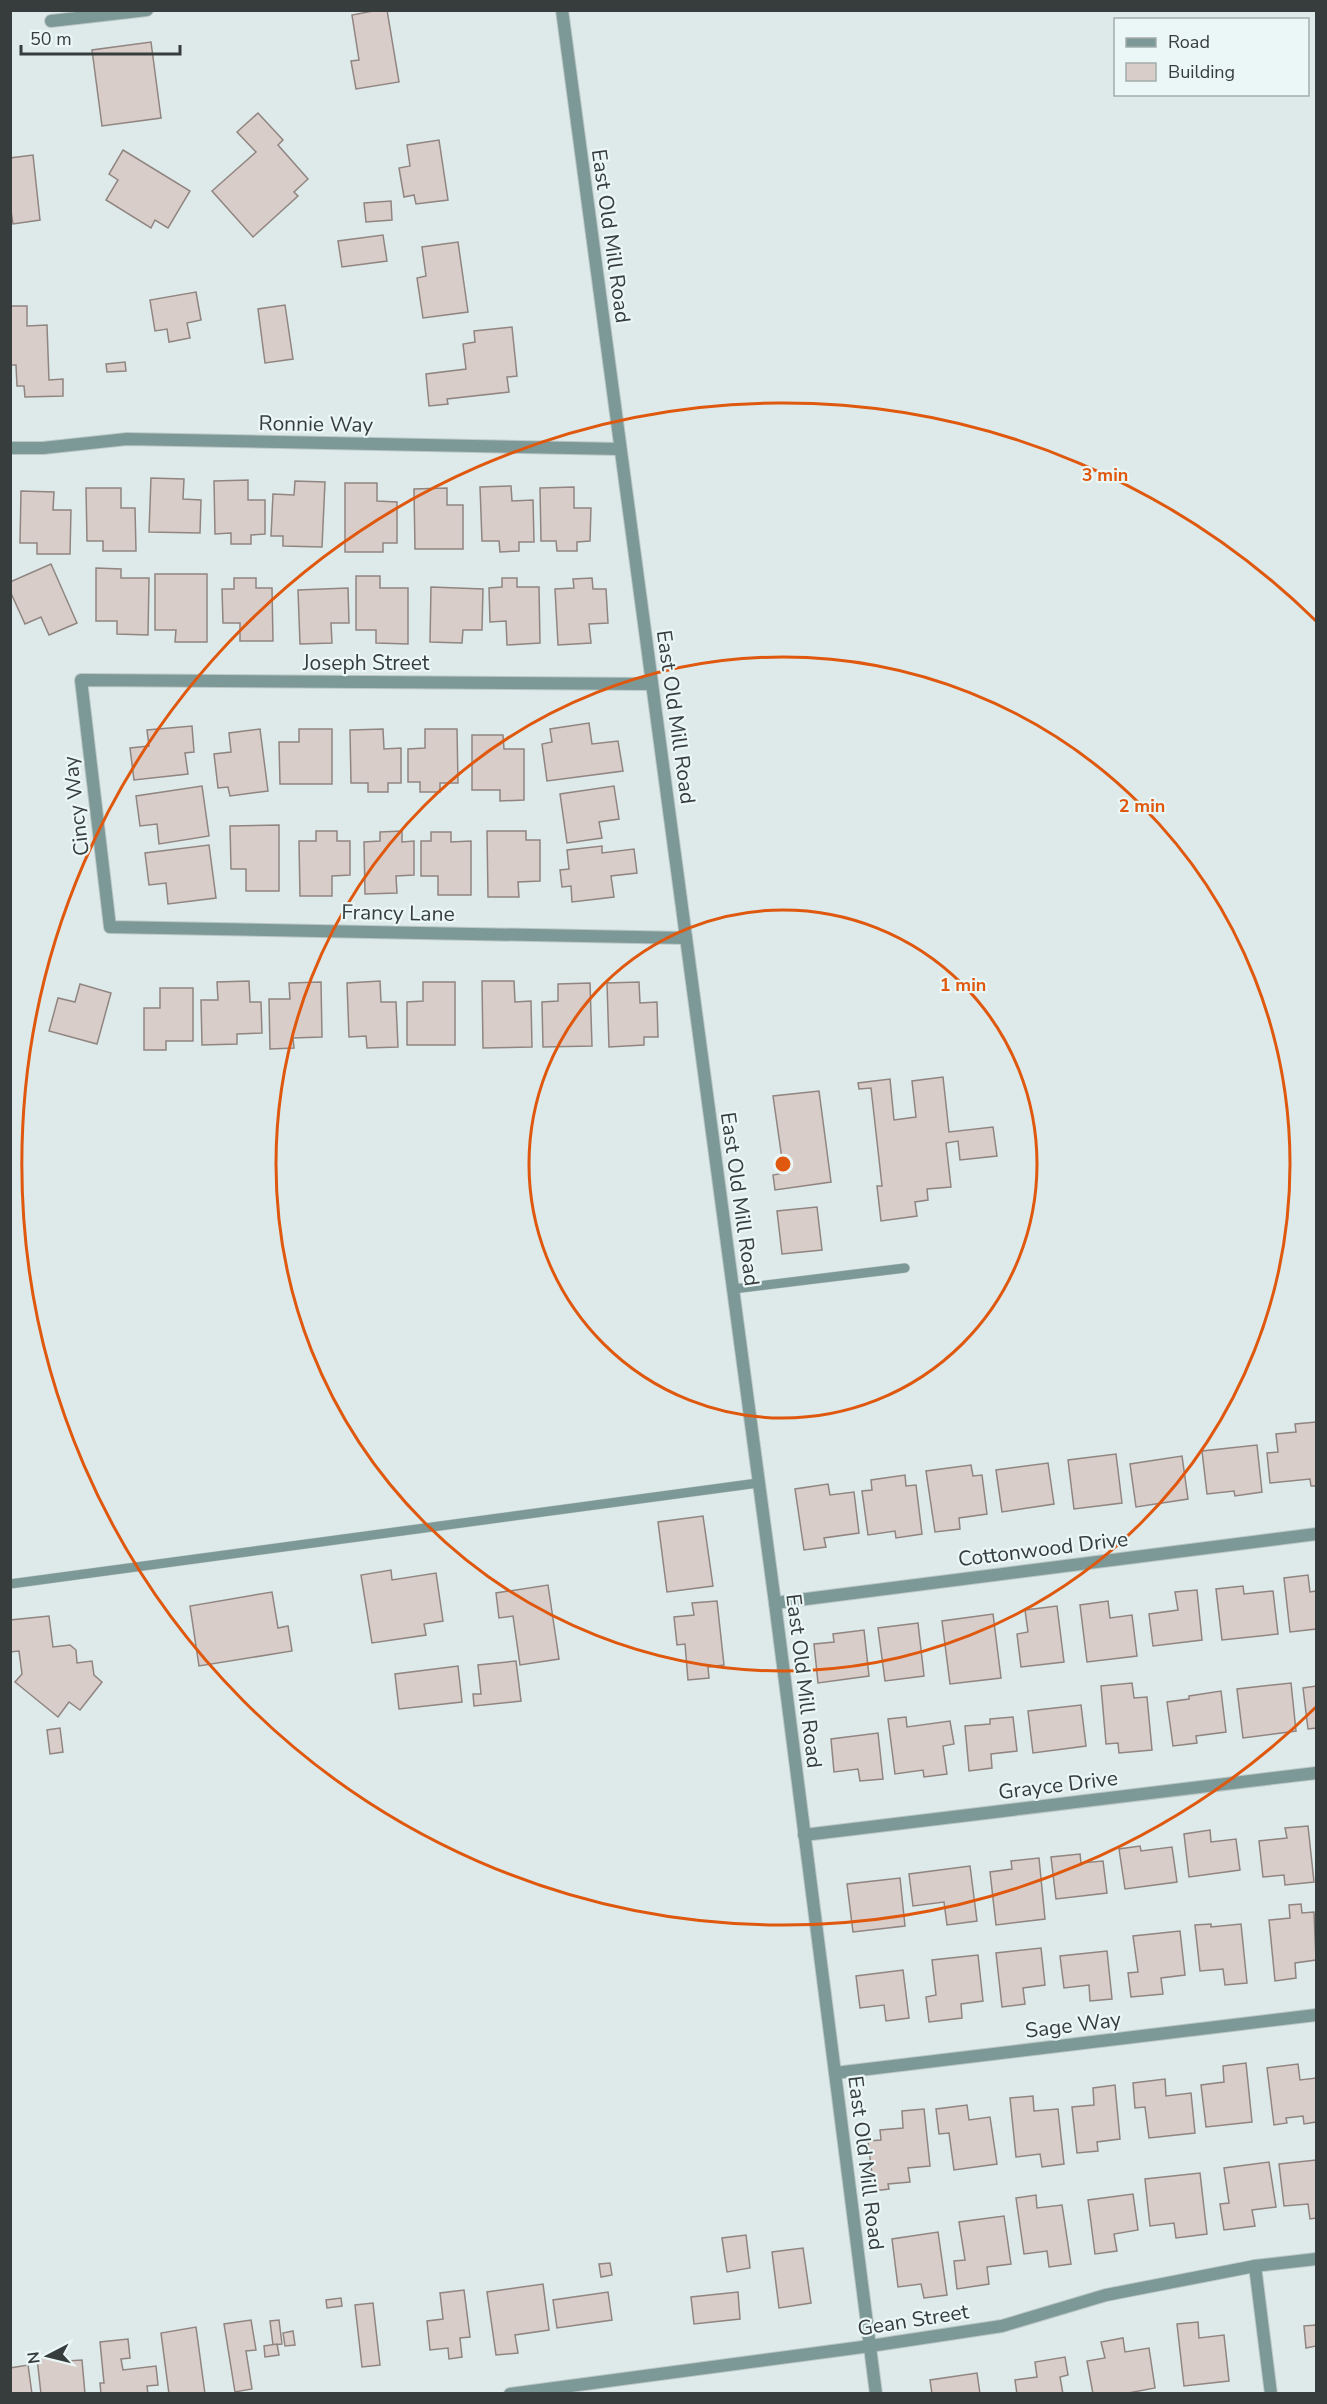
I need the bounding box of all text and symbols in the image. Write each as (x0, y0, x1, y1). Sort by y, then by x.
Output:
scale bar (21, 18, 180, 56)
legend (1114, 18, 1309, 96)
text: 50 m (30, 27, 72, 51)
text: Road (1168, 30, 1210, 54)
text: Building (1168, 60, 1235, 84)
street label: East Old Mill Road (585, 147, 637, 325)
street label: Ronnie Way (258, 409, 374, 439)
text: 3 min (1082, 463, 1128, 487)
street label: East Old Mill Road (650, 628, 702, 806)
street label: Joseph Street (302, 649, 430, 677)
street label: Cincy Way (56, 754, 96, 858)
text: 2 min (1119, 794, 1165, 818)
street label: Francy Lane (341, 898, 455, 928)
text: 1 min (940, 973, 986, 997)
street label: East Old Mill Road (714, 1110, 766, 1288)
centre of rings (773, 1154, 793, 1174)
street label: Cottonwood Drive (956, 1525, 1130, 1573)
street label: East Old Mill Road (779, 1592, 829, 1770)
street label: Grayce Drive (997, 1764, 1119, 1806)
street label: Sage Way (1023, 2005, 1123, 2045)
street label: East Old Mill Road (841, 2074, 891, 2252)
street label: Gean Street (855, 2297, 971, 2343)
north arrow (18, 2326, 78, 2386)
text: N (22, 2350, 46, 2365)

